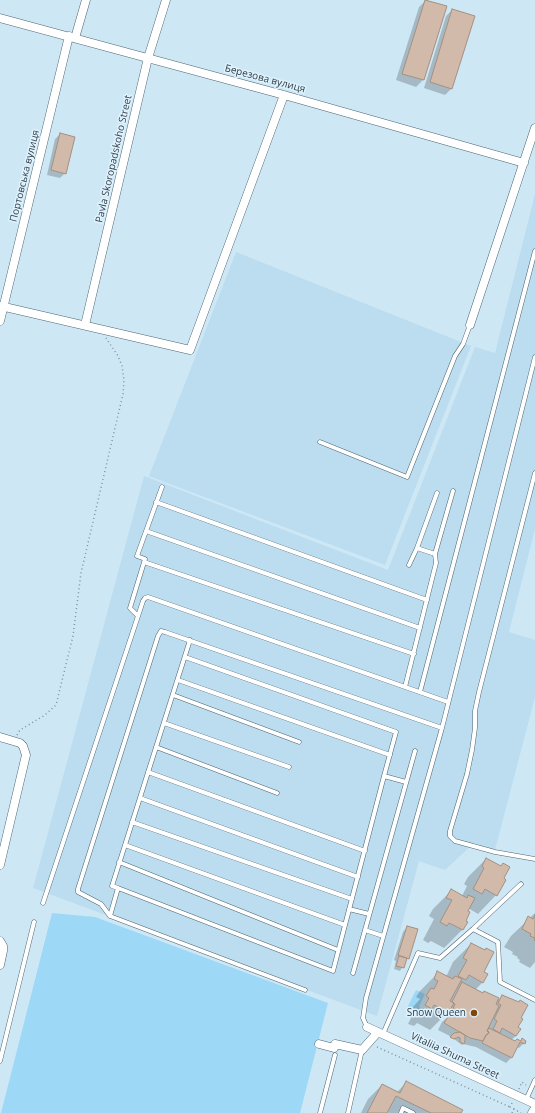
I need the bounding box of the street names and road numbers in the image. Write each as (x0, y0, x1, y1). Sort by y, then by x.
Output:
street label: Березова вулиця (223, 62, 307, 96)
street label: Pavla Skoropadskoho Street (93, 94, 135, 224)
street label: Портовська вулиця (8, 129, 42, 223)
street label: Vitaliia Shuma Street (409, 1030, 501, 1082)

